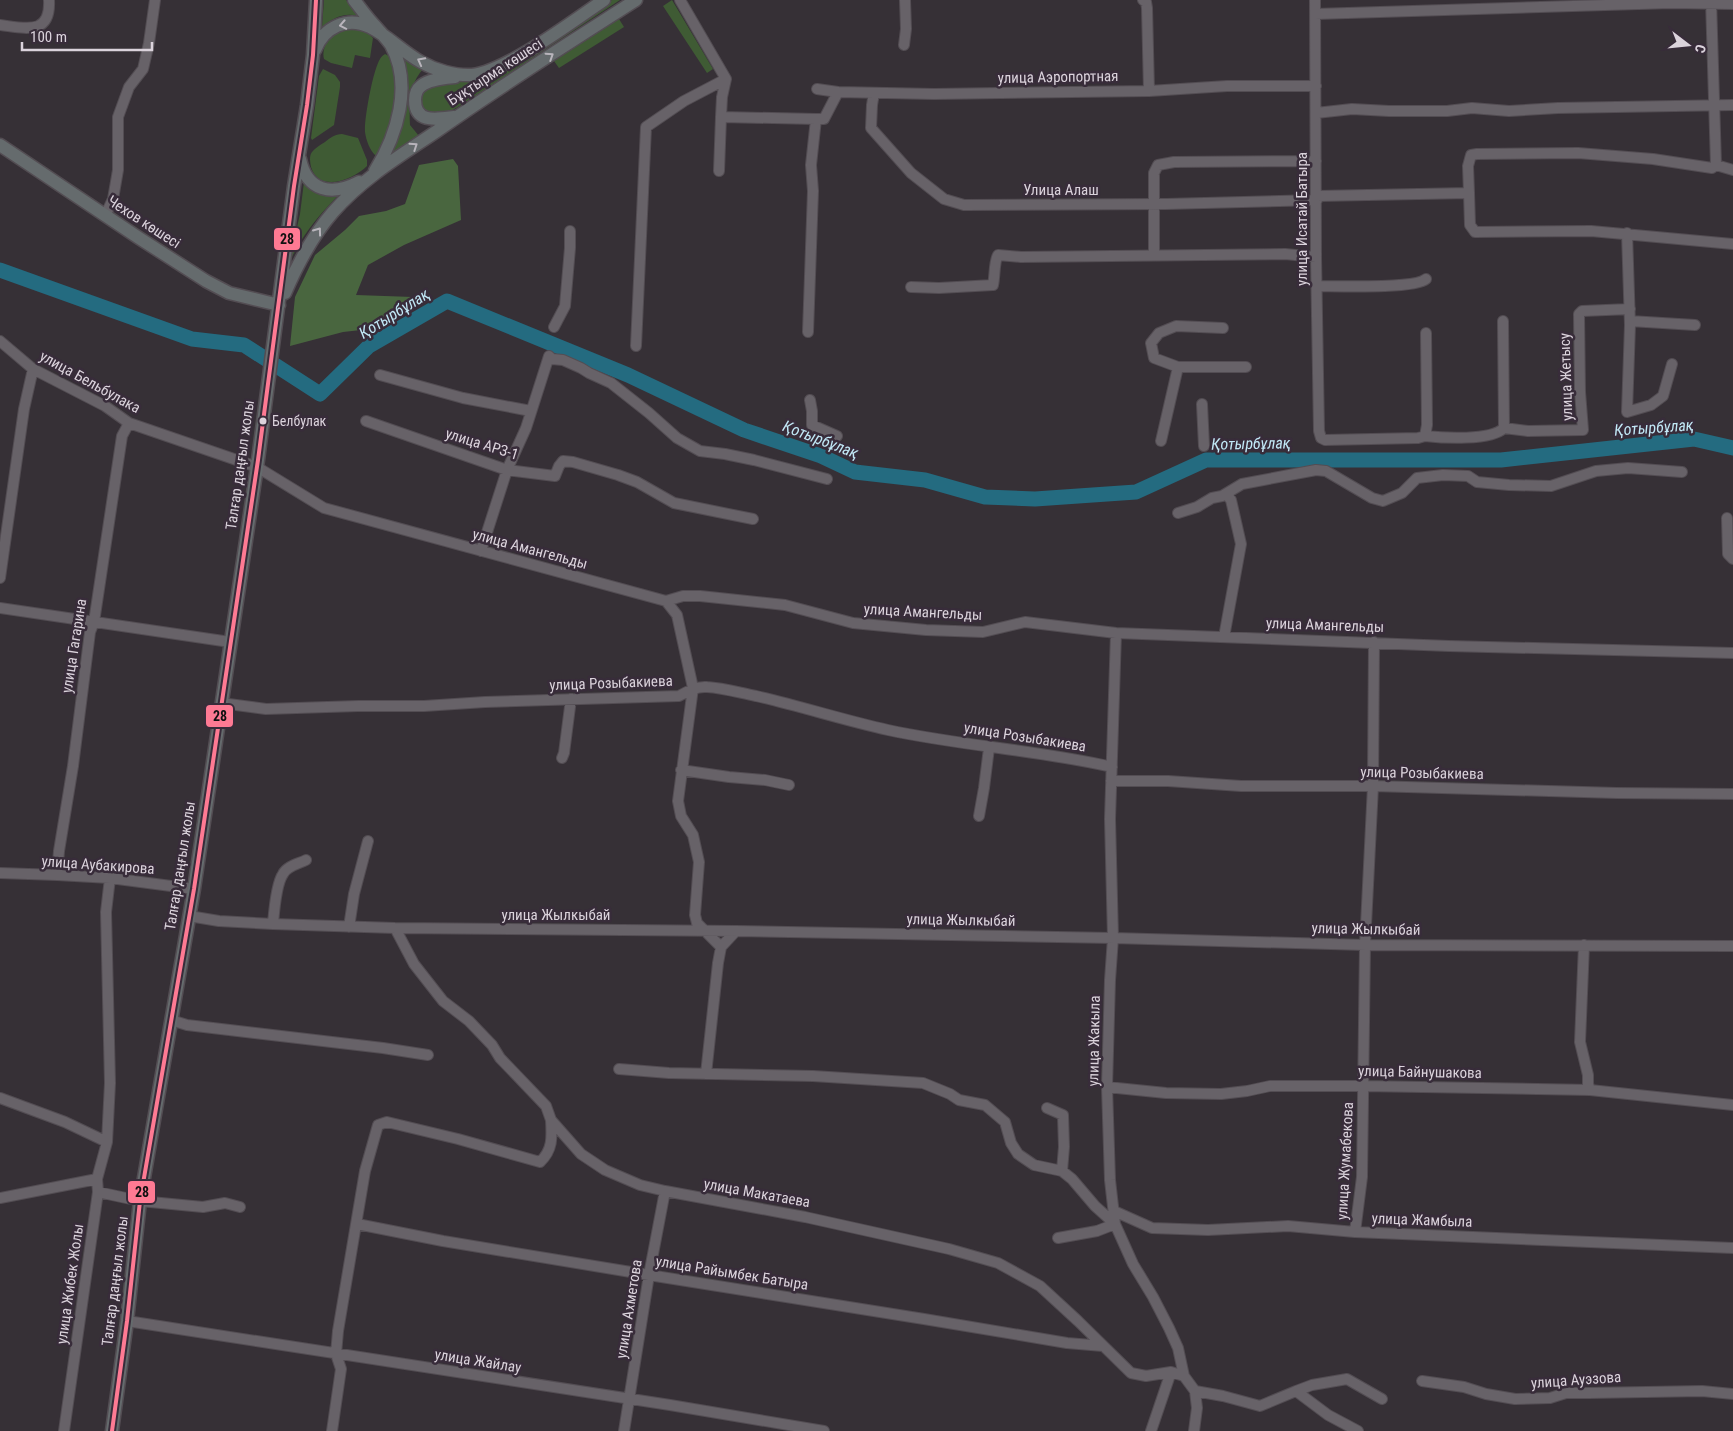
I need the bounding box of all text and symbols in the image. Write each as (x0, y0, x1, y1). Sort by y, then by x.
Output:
one-way arrow (339, 19, 348, 29)
scale bar (22, 20, 152, 52)
north arrow (1663, 20, 1713, 70)
text: 100 m (30, 28, 67, 46)
street label: Бұқтырма көшесі (444, 35, 546, 109)
text: С (1692, 43, 1709, 55)
one-way arrow (544, 52, 553, 62)
one-way arrow (417, 57, 426, 67)
street label: улица Аэропортная (997, 67, 1119, 87)
one-way arrow (409, 143, 418, 152)
street label: улица Исатай Батыра (1293, 152, 1311, 286)
street label: Улица Алаш (1023, 181, 1099, 199)
street label: Чехов көшесі (104, 192, 184, 252)
line badge: 28 (273, 227, 301, 251)
one-way arrow (312, 227, 321, 237)
text: 28 (280, 231, 294, 247)
water label: Қотырбұлақ (355, 284, 433, 343)
street label: улица Жетысу (1555, 333, 1577, 421)
street label: улица Бельбулака (37, 347, 143, 417)
street label: Талғар даңғыл жолы (222, 399, 258, 531)
place label: Белбулак (272, 413, 327, 429)
water label: Қотырбұлақ (1613, 415, 1695, 440)
marker: Белбулак (258, 416, 268, 426)
water label: Қотырбұлақ (780, 416, 862, 463)
street label: улица АРЗ-1 (443, 424, 521, 464)
water label: Қотырбұлақ (1211, 433, 1291, 454)
street label: улица Амангельды (470, 525, 590, 573)
street label: улица Гагарина (58, 598, 90, 694)
street label: улица Амангельды (863, 600, 983, 624)
street label: улица Амангельды (1266, 614, 1384, 636)
street label: улица Розыбакиева (549, 672, 673, 694)
line badge: 28 (205, 704, 234, 728)
text: 28 (213, 708, 227, 724)
street label: улица Розыбакиева (963, 718, 1087, 756)
street label: улица Розыбакиева (1360, 763, 1484, 783)
street label: Талғар даңғыл жолы (161, 800, 199, 932)
street label: улица Аубакирова (41, 852, 155, 878)
street label: улица Жылкыбай (502, 906, 610, 924)
street label: улица Жылкыбай (906, 910, 1016, 930)
street label: улица Жылкыбай (1311, 919, 1421, 939)
street label: улица Жакыла (1084, 995, 1104, 1087)
street label: улица Байнушакова (1358, 1062, 1482, 1082)
street label: улица Жумабекова (1333, 1102, 1357, 1220)
street label: улица Макатаева (702, 1175, 812, 1211)
line badge: 28 (127, 1180, 156, 1204)
text: 28 (135, 1184, 149, 1200)
street label: улица Жамбыла (1371, 1209, 1473, 1231)
street label: Талғар даңғыл жолы (98, 1215, 132, 1347)
street label: улица Жибек Жолы (53, 1223, 87, 1345)
street label: улица Райымбек Батыра (654, 1252, 810, 1294)
street label: улица Ахметова (612, 1258, 646, 1360)
street label: улица Жайлау (433, 1345, 523, 1377)
street label: улица Ауэзова (1530, 1368, 1622, 1392)

